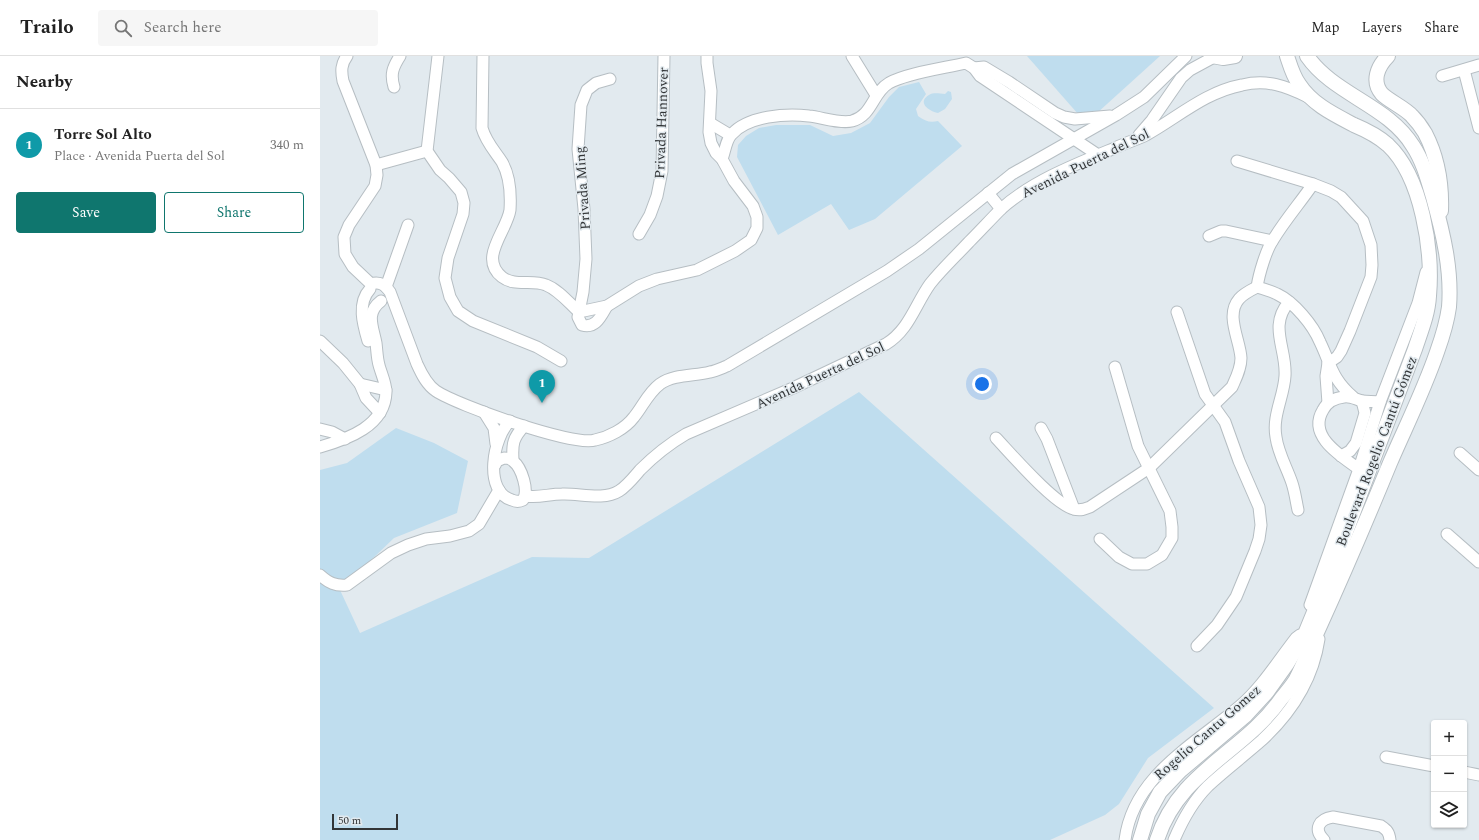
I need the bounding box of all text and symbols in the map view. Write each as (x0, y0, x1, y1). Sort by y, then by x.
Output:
search box (98, 10, 378, 46)
text: Trailo (20, 13, 74, 42)
text: Search here (144, 16, 221, 39)
icon: search (112, 17, 134, 39)
text: Map (1311, 17, 1340, 38)
text: Layers (1362, 17, 1402, 38)
text: Share (1424, 17, 1459, 38)
street label: Privada Hannover (649, 66, 674, 179)
text: Nearby (16, 69, 72, 95)
text: Torre Sol Alto (54, 123, 152, 146)
street label: Avenida Puerta del Sol (1018, 123, 1153, 204)
text: 1 (25, 135, 33, 155)
text: 340 m (270, 135, 304, 155)
street label: Privada Ming (569, 145, 596, 231)
text: Place · Avenida Puerta del Sol (54, 146, 225, 166)
button: Save (16, 192, 156, 233)
button: Share (164, 192, 304, 233)
street label: Avenida Puerta del Sol (752, 336, 888, 415)
street label: Boulevard Rogelio Cantú Gómez (1330, 353, 1422, 549)
pin: 1 (529, 370, 555, 403)
your location (972, 374, 992, 394)
street label: Rogelio Cantu Gomez (1149, 680, 1266, 785)
map controls (1431, 720, 1467, 828)
button: + (1431, 720, 1467, 756)
button: − (1431, 756, 1467, 792)
button: layers (1431, 792, 1467, 828)
scale bar (332, 812, 398, 831)
text: 50 m (338, 812, 361, 829)

